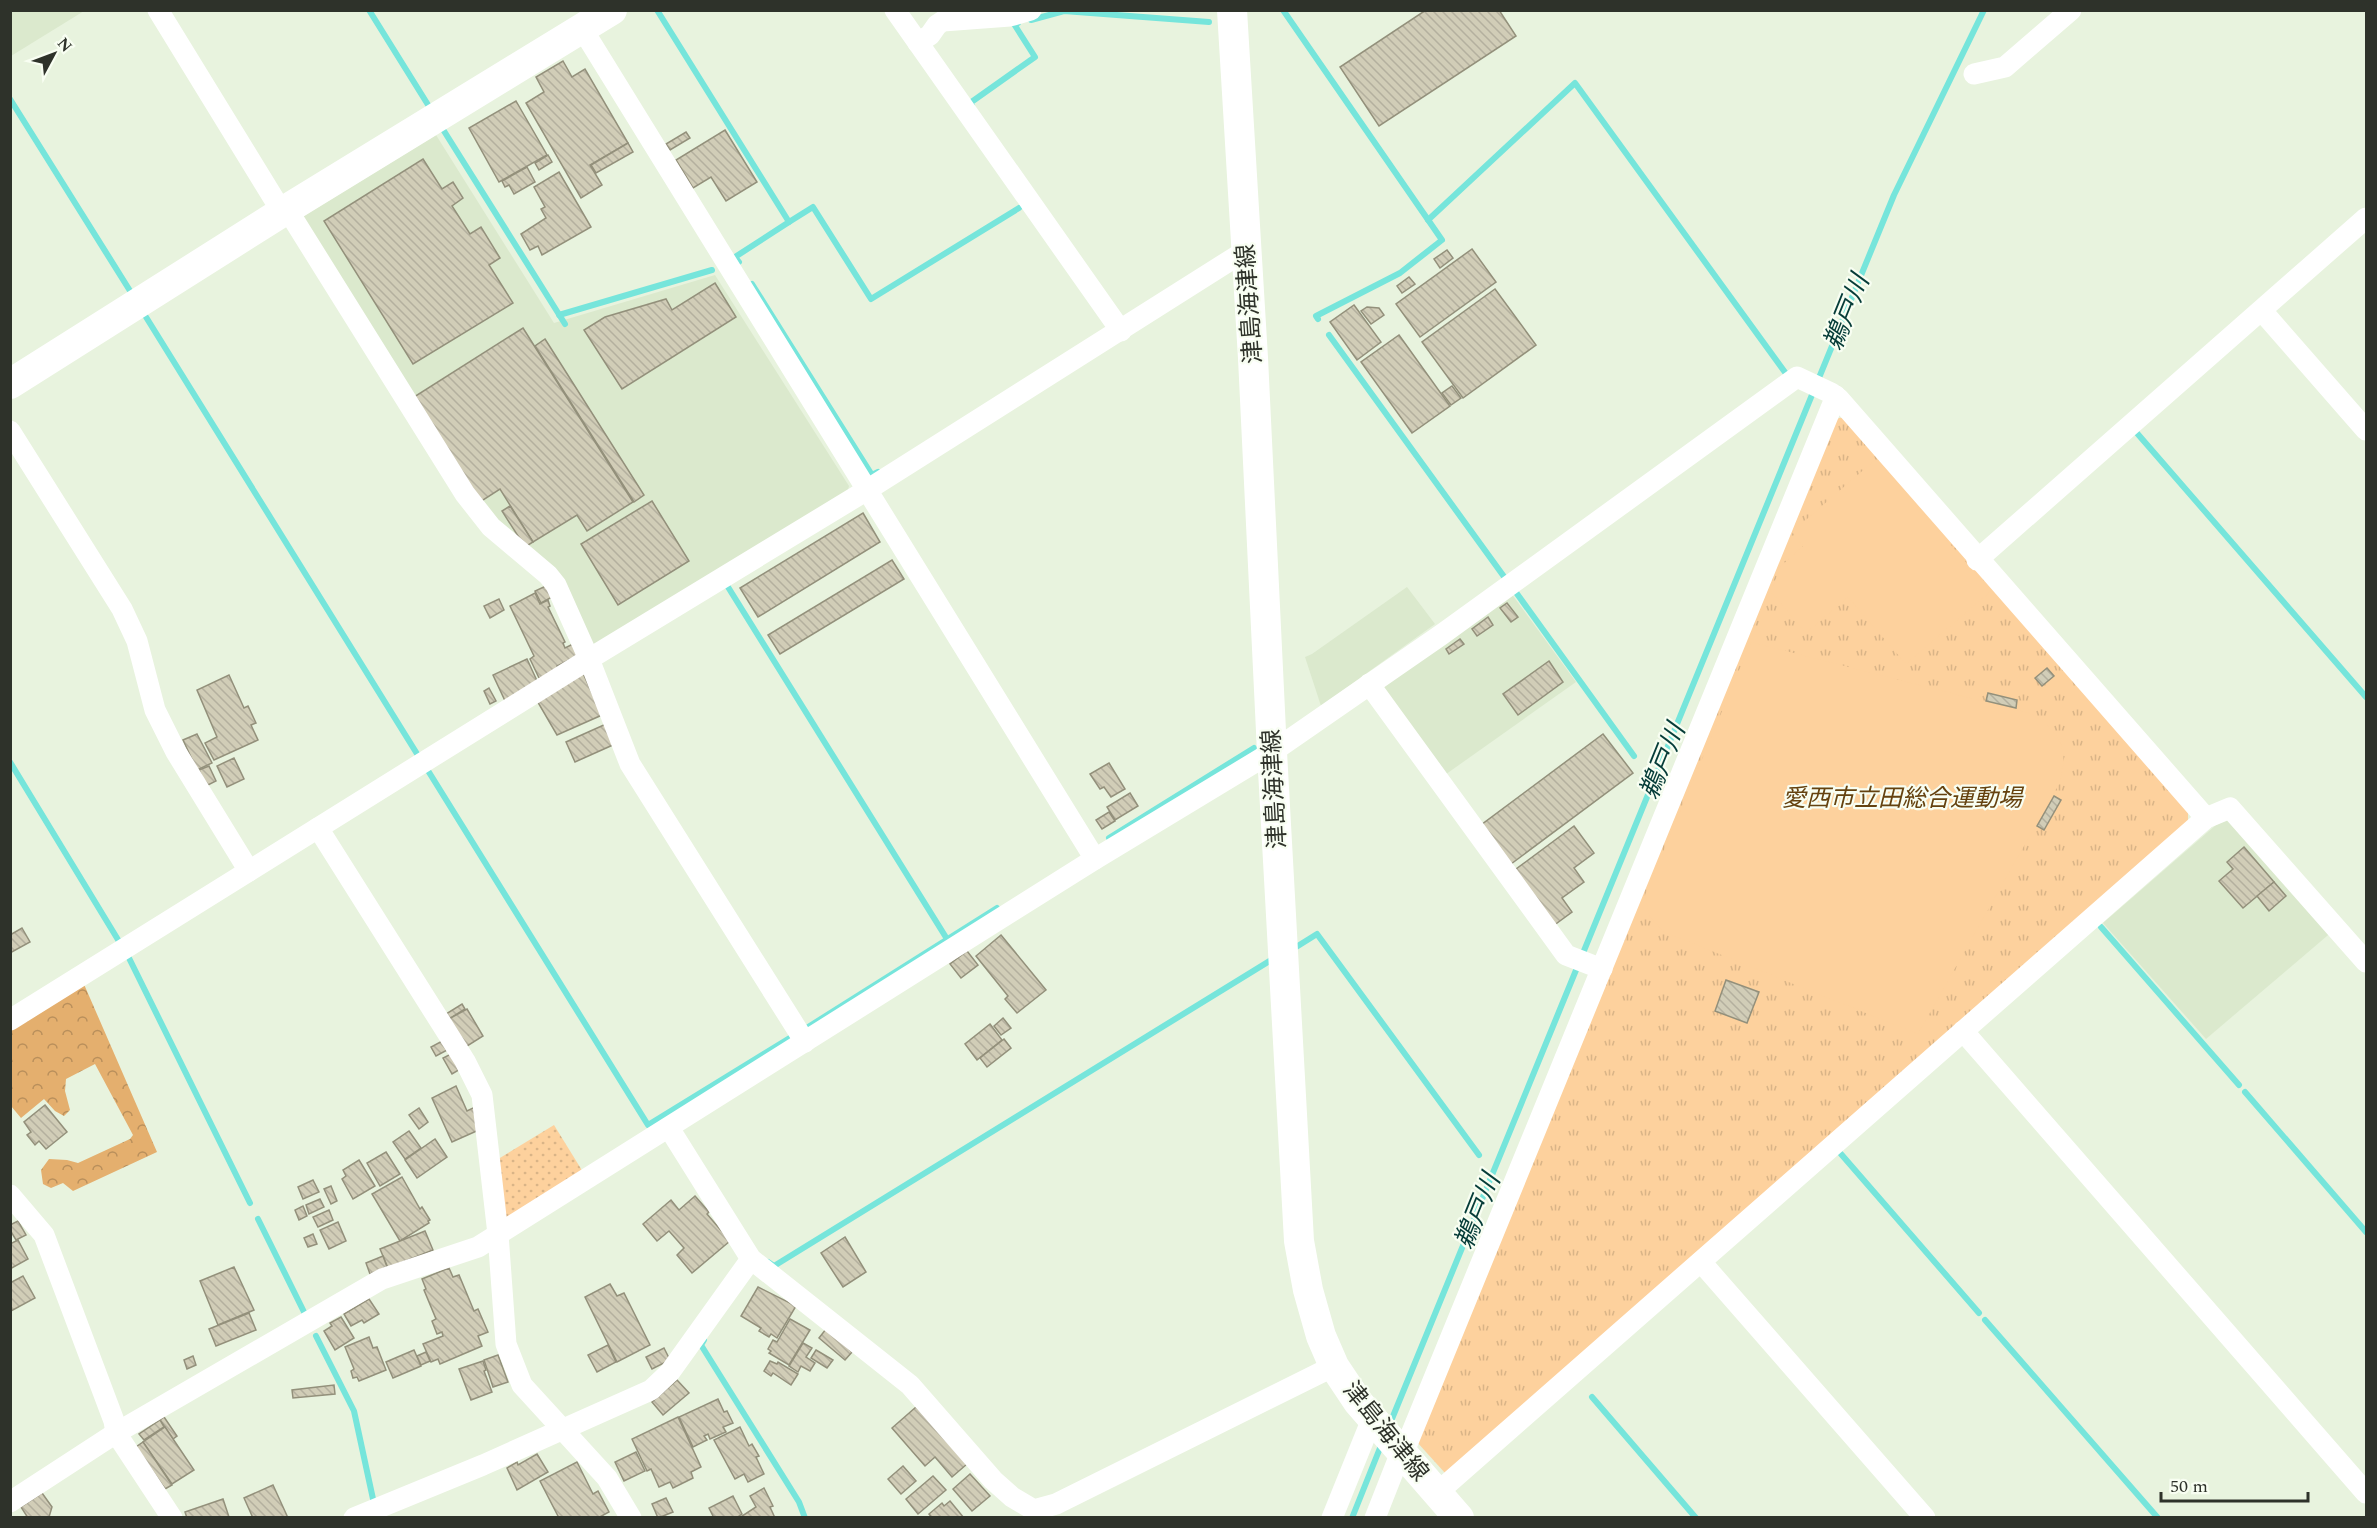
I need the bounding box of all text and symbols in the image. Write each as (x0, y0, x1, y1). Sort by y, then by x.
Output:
north arrow (24, 24, 84, 84)
text: N (51, 32, 78, 58)
street label: 津島海津線 (1228, 243, 1272, 365)
water label: 鵜戸川 (1814, 266, 1881, 356)
water label: 鵜戸川 (1630, 715, 1697, 805)
street label: 津島海津線 (1254, 728, 1296, 850)
park label: 愛西市立田総合運動場 (1782, 781, 2025, 817)
water label: 鵜戸川 (1445, 1165, 1512, 1255)
street label: 津島海津線 (1333, 1374, 1437, 1490)
scale bar (2161, 1465, 2308, 1503)
text: 50 m (2170, 1473, 2208, 1500)

